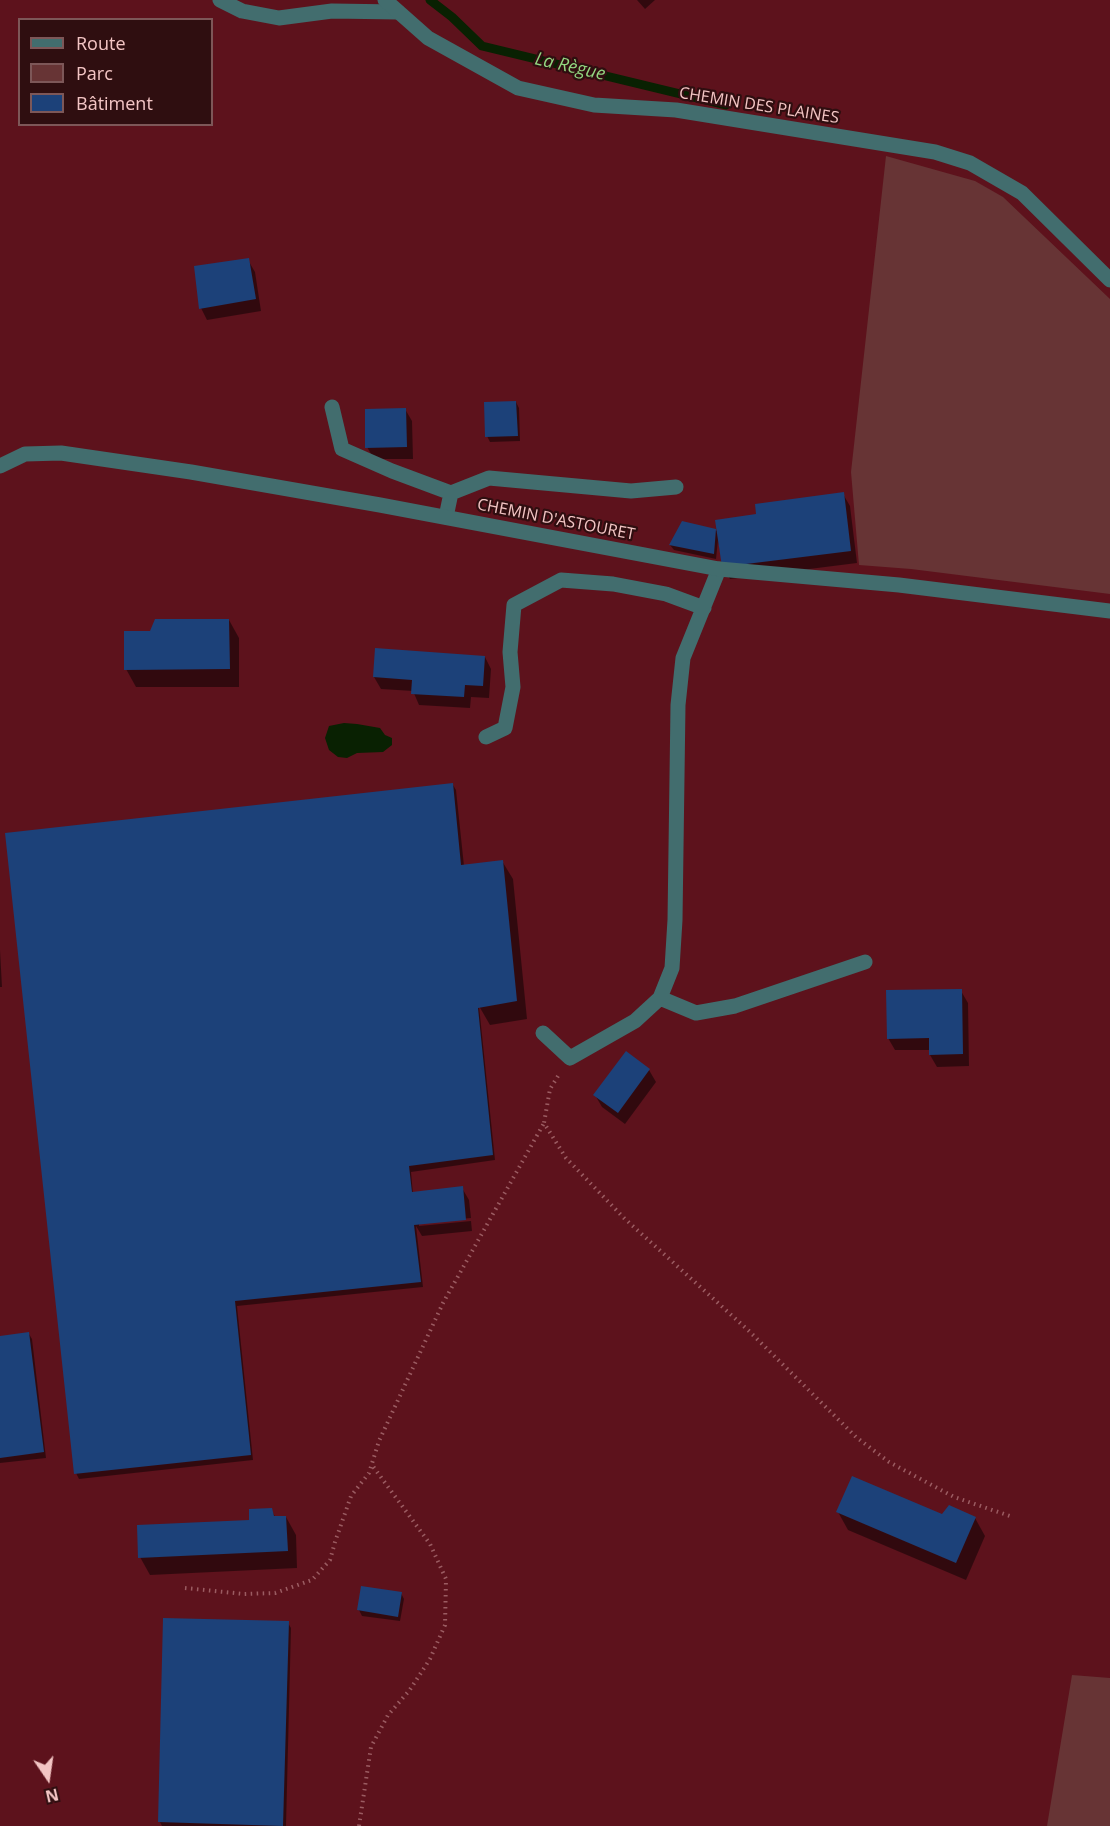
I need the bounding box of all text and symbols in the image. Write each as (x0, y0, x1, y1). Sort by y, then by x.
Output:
legend (18, 18, 213, 126)
text: Route (76, 31, 126, 55)
water label: La Règue (533, 48, 607, 86)
text: Parc (76, 61, 113, 85)
street label: CHEMIN DES PLAINES (678, 84, 840, 128)
text: Bâtiment (76, 91, 153, 115)
street label: CHEMIN D'ASTOURET (475, 495, 637, 545)
north arrow (18, 1748, 78, 1808)
text: N (43, 1783, 61, 1808)

